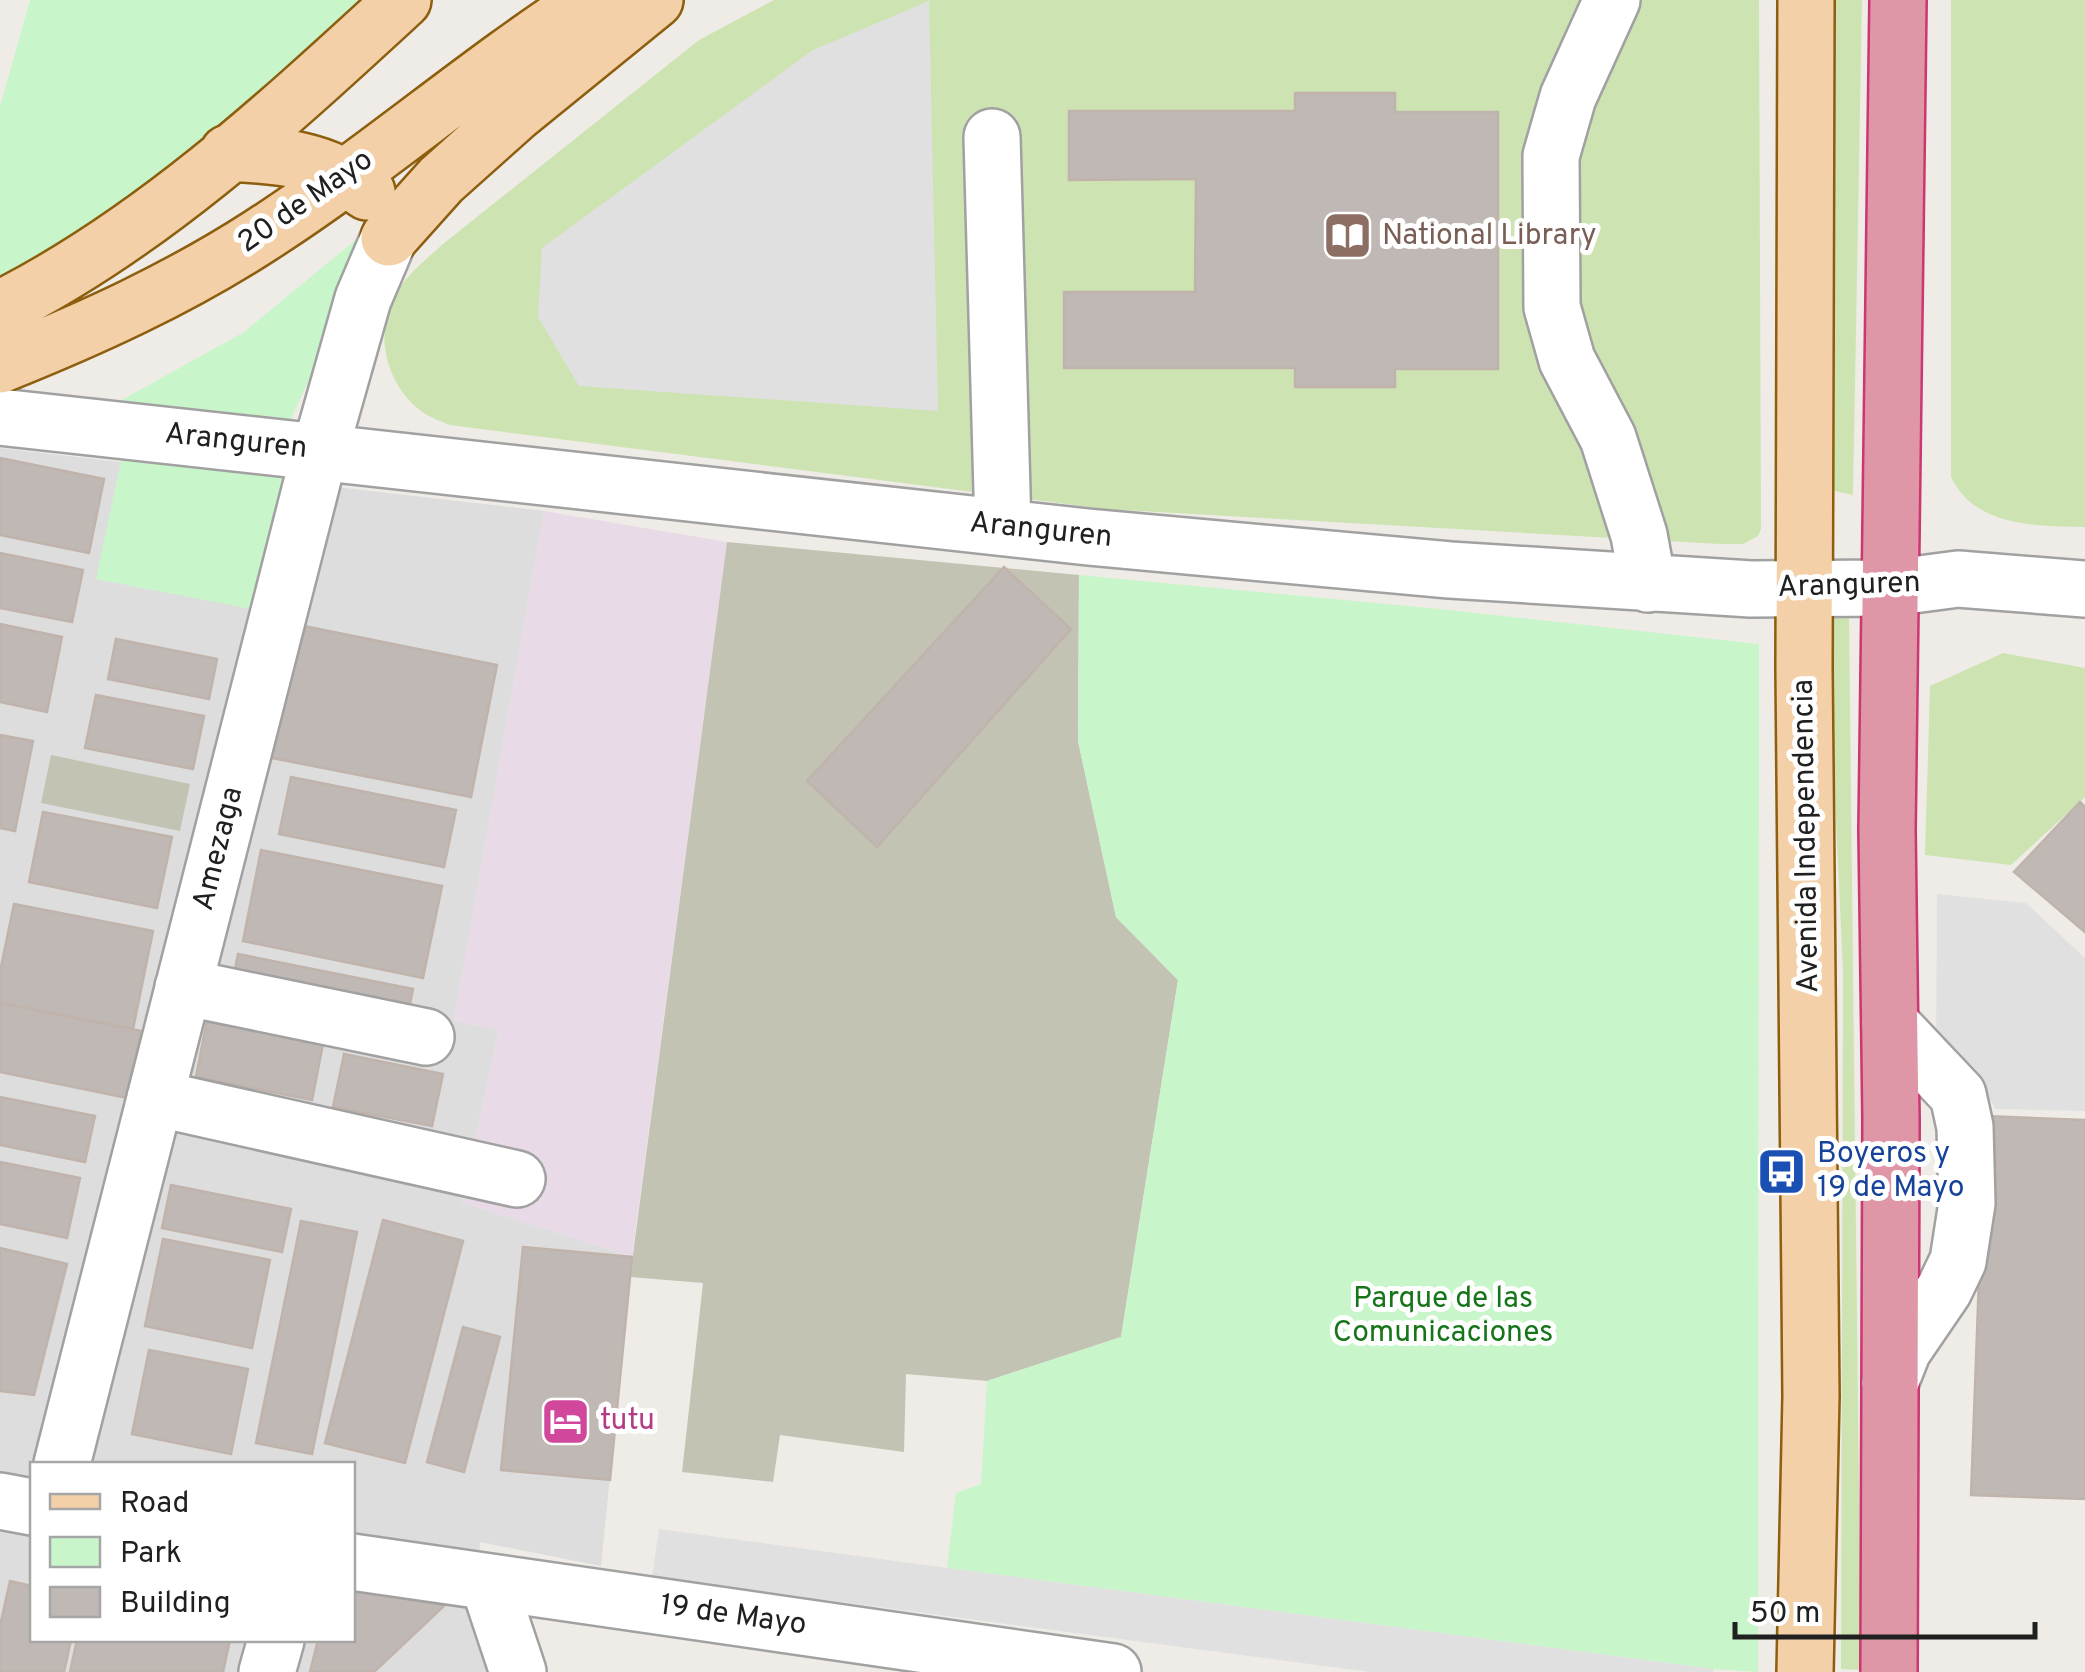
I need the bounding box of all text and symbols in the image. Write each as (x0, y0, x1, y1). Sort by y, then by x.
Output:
street label: 20 de Mayo (231, 142, 381, 262)
library icon: National Library (1321, 210, 1373, 262)
place label: National Library (1382, 218, 1597, 255)
street label: Aranguren (163, 416, 309, 468)
street label: Aranguren (968, 505, 1114, 557)
street label: Aranguren (1777, 565, 1921, 607)
street label: Avenida Independencia (1786, 679, 1828, 993)
street label: Amezaga (186, 783, 252, 915)
place label: Boyeros y 19 de Mayo (1817, 1136, 1965, 1207)
bus stop icon: Boyeros y 19 de Mayo (1756, 1145, 1808, 1197)
park label: Parque de las Comunicaciones (1333, 1281, 1553, 1352)
hotel icon: tutu (539, 1395, 591, 1447)
place label: tutu (600, 1403, 655, 1440)
legend (30, 1462, 355, 1642)
text: Road (120, 1486, 189, 1523)
text: Park (120, 1536, 182, 1573)
scale bar (1735, 1577, 2035, 1639)
text: Building (120, 1586, 231, 1623)
street label: 19 de Mayo (657, 1587, 809, 1645)
text: 50 m (1750, 1596, 1820, 1633)

